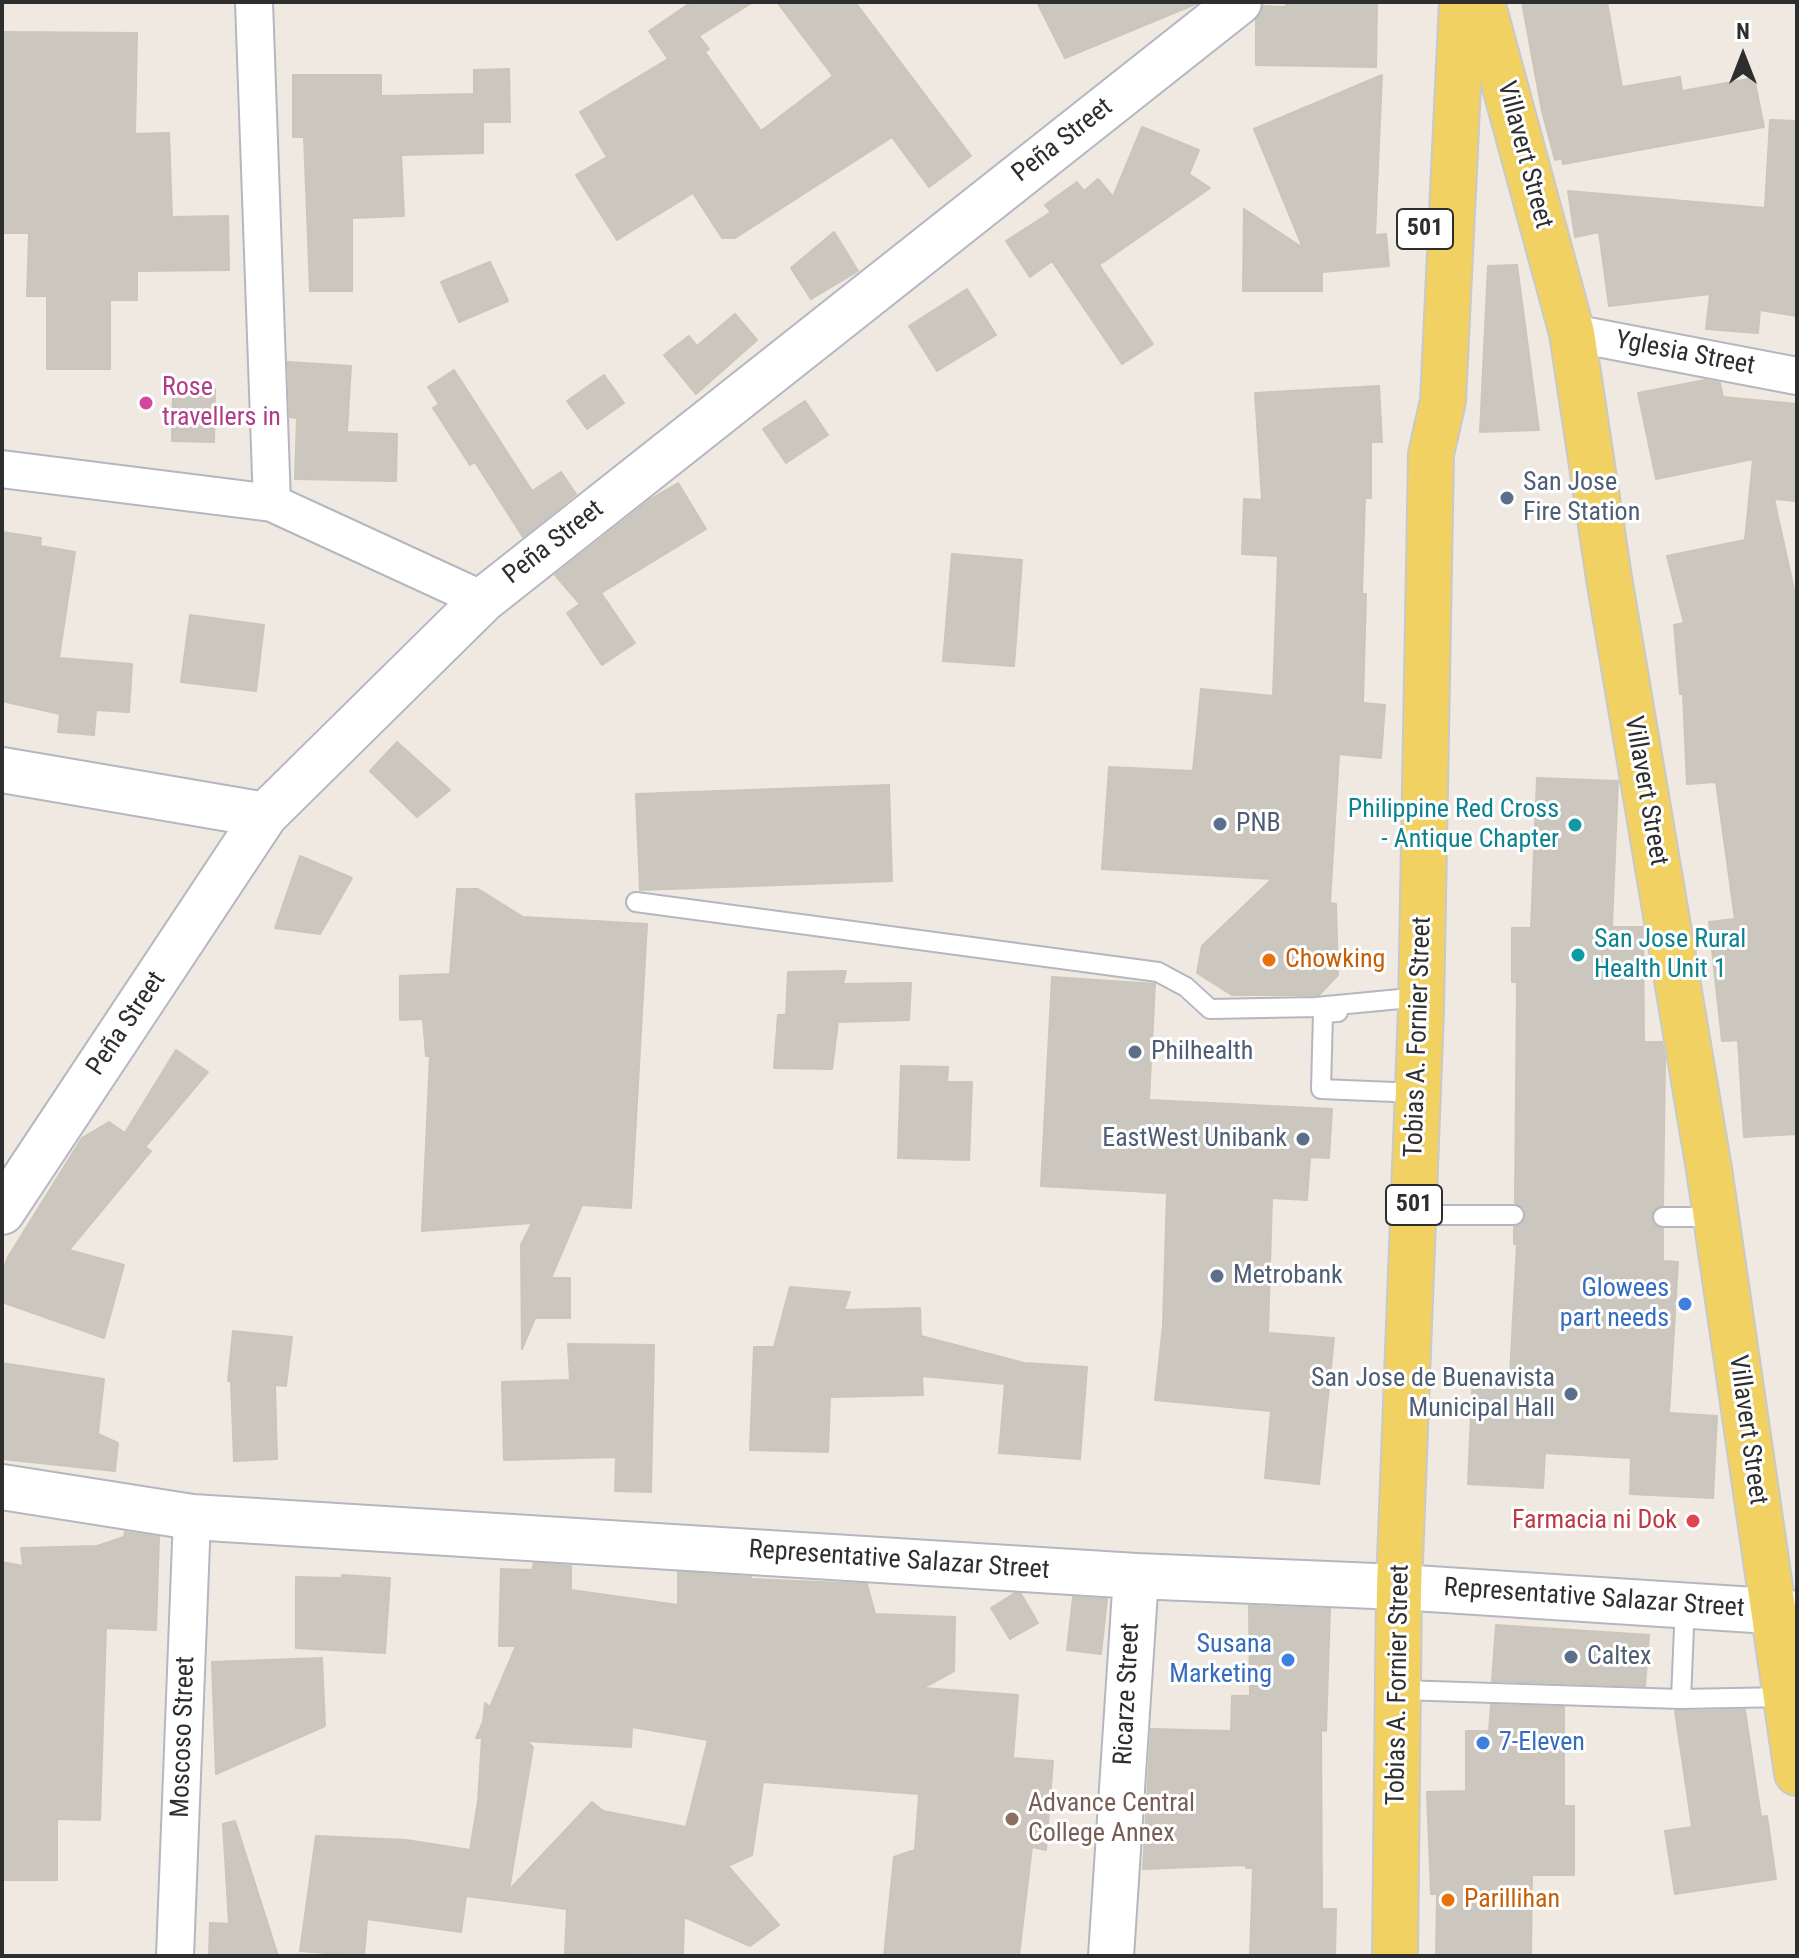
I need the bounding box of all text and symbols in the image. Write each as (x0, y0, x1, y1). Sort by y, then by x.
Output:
north arrow (1703, 16, 1783, 96)
text: N (1736, 19, 1750, 44)
street label: Villavert Street (1489, 78, 1559, 232)
street label: Peña Street (1007, 92, 1119, 190)
road number: 501 (1397, 209, 1453, 249)
street label: Yglesia Street (1613, 325, 1757, 383)
place label: Rose travellers in (162, 372, 281, 434)
marker: Rose travellers in (137, 394, 155, 412)
place label: San Jose Fire Station (1523, 467, 1640, 528)
marker: San Jose Fire Station (1498, 489, 1516, 507)
street label: Peña Street (498, 494, 610, 592)
street label: Villavert Street (1617, 714, 1673, 868)
place label: Philippine Red Cross - Antique Chapter (1348, 794, 1559, 856)
place label: PNB (1236, 808, 1281, 840)
marker: PNB (1211, 815, 1229, 833)
marker: Philippine Red Cross - Antique Chapter (1566, 816, 1584, 834)
street label: Tobias A. Fornier Street (1399, 916, 1439, 1158)
place label: San Jose Rural Health Unit 1 (1594, 924, 1746, 986)
place label: Chowking (1285, 944, 1385, 976)
marker: San Jose Rural Health Unit 1 (1569, 946, 1587, 964)
marker: Chowking (1260, 951, 1278, 969)
street label: Peña Street (81, 966, 173, 1082)
place label: Philhealth (1151, 1036, 1253, 1068)
marker: Philhealth (1126, 1043, 1144, 1061)
place label: EastWest Unibank (1102, 1123, 1287, 1155)
marker: EastWest Unibank (1294, 1130, 1312, 1148)
road number: 501 (1386, 1185, 1442, 1225)
place label: Metrobank (1233, 1260, 1343, 1292)
marker: Metrobank (1208, 1267, 1226, 1285)
place label: Glowees part needs (1560, 1273, 1669, 1334)
marker: Glowees part needs (1676, 1295, 1694, 1313)
street label: Villavert Street (1721, 1353, 1773, 1507)
place label: San Jose de Buenavista Municipal Hall (1311, 1363, 1555, 1424)
marker: San Jose de Buenavista Municipal Hall (1562, 1385, 1580, 1403)
place label: Farmacia ni Dok (1512, 1505, 1677, 1537)
marker: Farmacia ni Dok (1684, 1512, 1702, 1530)
street label: Representative Salazar Street (748, 1535, 1050, 1587)
street label: Tobias A. Fornier Street (1381, 1564, 1417, 1806)
street label: Representative Salazar Street (1443, 1573, 1745, 1625)
street label: Ricarze Street (1109, 1622, 1147, 1766)
place label: Susana Marketing (1169, 1629, 1272, 1690)
place label: Caltex (1587, 1641, 1651, 1673)
marker: Caltex (1562, 1648, 1580, 1666)
marker: Susana Marketing (1279, 1651, 1297, 1669)
street label: Moscoso Street (166, 1656, 202, 1818)
place label: 7-Eleven (1499, 1727, 1585, 1759)
marker: 7-Eleven (1474, 1734, 1492, 1752)
place label: Advance Central College Annex (1028, 1788, 1195, 1850)
marker: Advance Central College Annex (1003, 1810, 1021, 1828)
place label: Parillihan (1464, 1884, 1560, 1916)
marker: Parillihan (1439, 1891, 1457, 1909)

